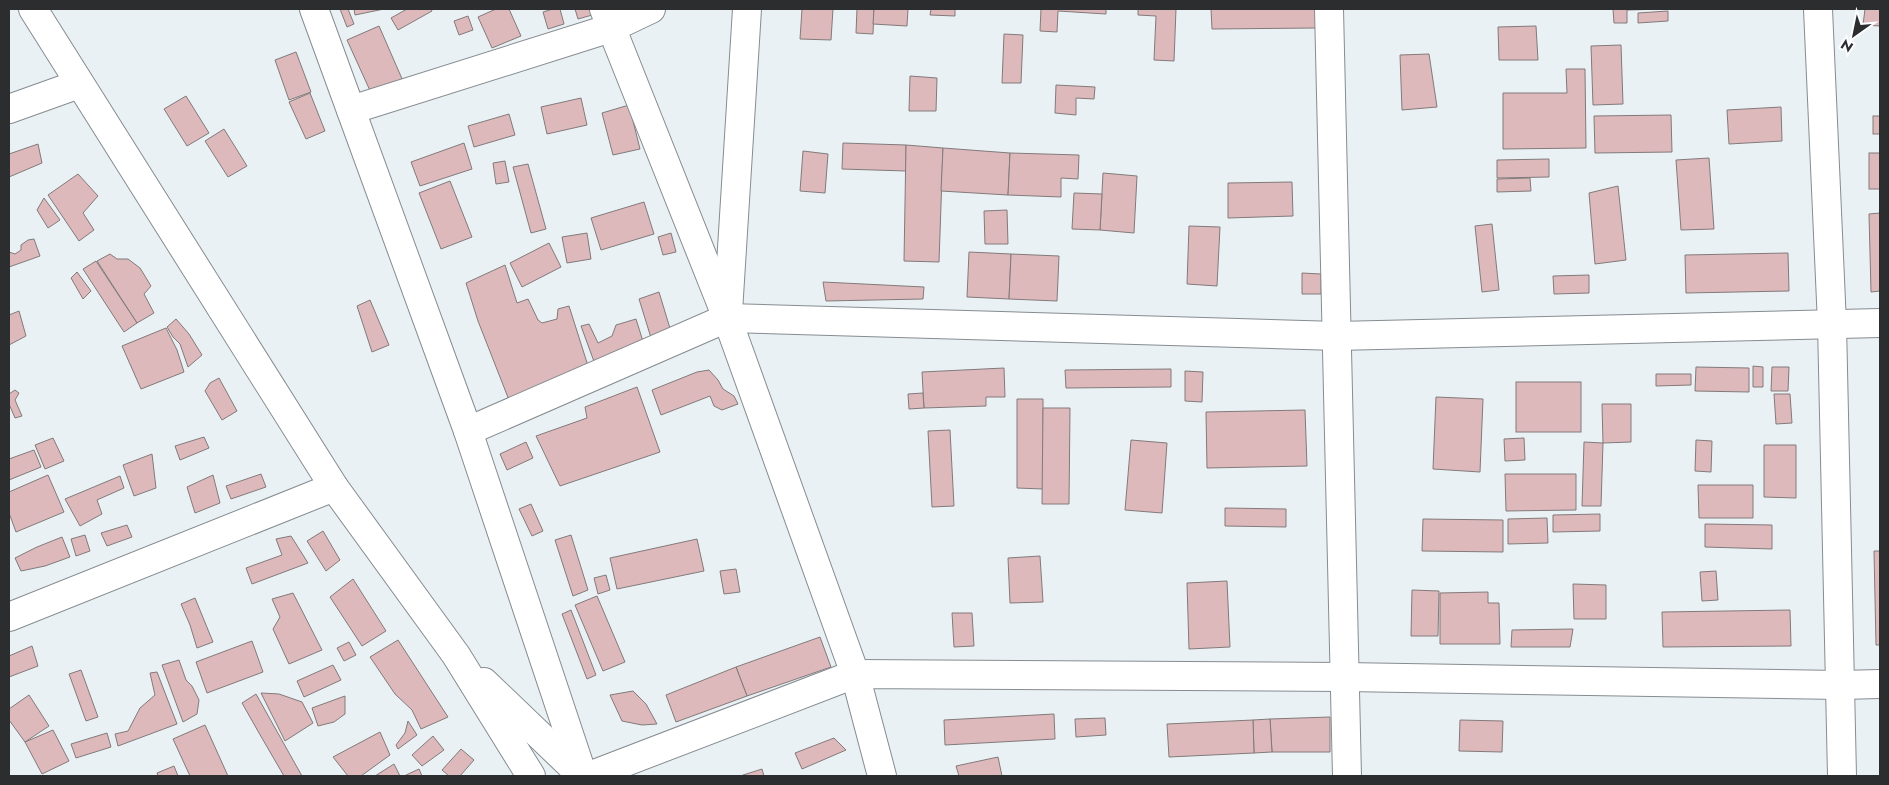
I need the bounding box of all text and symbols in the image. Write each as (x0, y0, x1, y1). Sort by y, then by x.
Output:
north arrow (1829, 10, 1879, 60)
text: N (1837, 34, 1857, 57)

